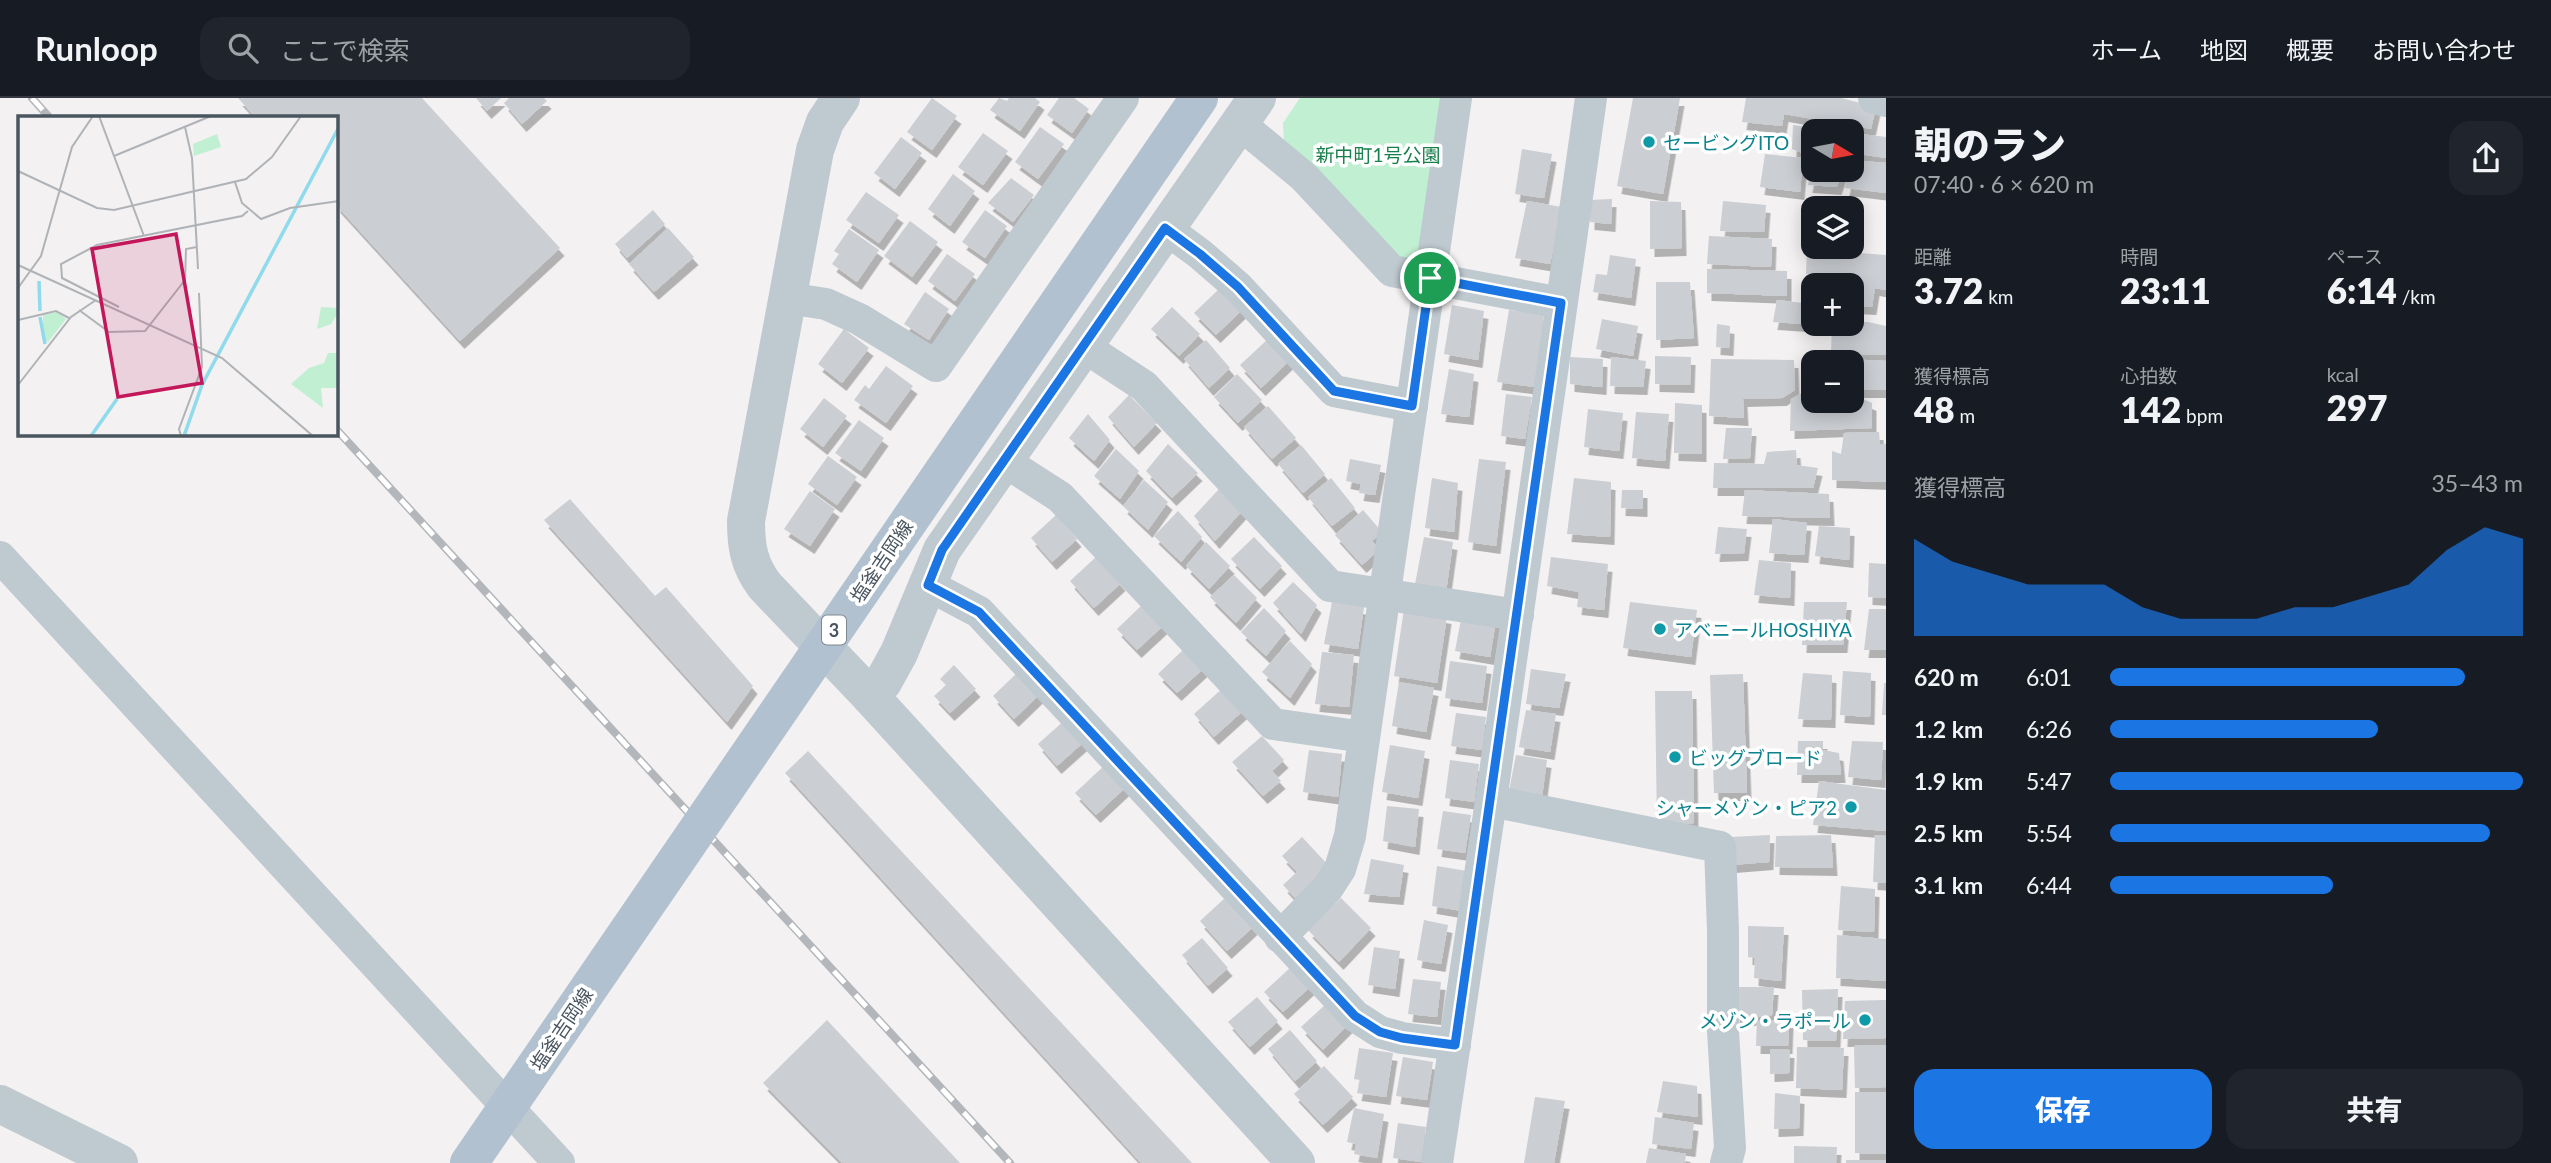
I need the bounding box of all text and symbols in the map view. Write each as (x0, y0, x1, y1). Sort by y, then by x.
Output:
search box (200, 17, 690, 80)
text: Runloop (35, 28, 158, 68)
icon: search (224, 29, 262, 67)
text: ここで検索 (280, 34, 410, 66)
text: ホーム (2091, 35, 2162, 64)
text: 地図 (2200, 35, 2248, 64)
text: 概要 (2286, 35, 2334, 64)
text: お問い合わせ (2372, 35, 2516, 64)
inset map (18, 116, 338, 436)
north arrow (1801, 119, 1864, 182)
map controls (1801, 119, 1864, 413)
text: 朝のラン (1914, 121, 2066, 167)
button: share (2449, 121, 2523, 195)
place label: セービングITO (1663, 131, 1789, 154)
marker: セービングITO (1641, 134, 1657, 150)
park label: 新中町1号公園 (1315, 143, 1441, 166)
text: 07:40 · 6 × 620 m (1914, 170, 2094, 198)
button: layers (1801, 196, 1864, 259)
text: 距離 (1914, 245, 1952, 268)
text: 時間 (2120, 245, 2158, 268)
text: ペース (2327, 245, 2383, 268)
pin (1400, 248, 1460, 308)
icon: arrive (1411, 259, 1449, 297)
text: 3.72 (1914, 269, 1983, 311)
text: 23:11 (2120, 269, 2211, 311)
text: 6:14 (2327, 269, 2397, 311)
button: + (1801, 273, 1864, 336)
text: km (1983, 285, 2013, 308)
text: /km (2397, 285, 2436, 308)
button: − (1801, 350, 1864, 413)
text: kcal (2327, 363, 2359, 386)
text: 獲得標高 (1914, 364, 1990, 387)
text: 心拍数 (2120, 364, 2177, 387)
text: 297 (2327, 386, 2388, 428)
text: 48 (1914, 388, 1955, 430)
text: 142 (2120, 388, 2181, 430)
text: m (1955, 404, 1975, 427)
text: bpm (2181, 404, 2223, 427)
text: 35–43 m (2431, 469, 2523, 497)
text: 獲得標高 (1914, 473, 2006, 501)
street label: 塩釜吉岡線 (845, 515, 917, 607)
road number: 3 (822, 616, 846, 644)
place label: アベニールHOSHIYA (1674, 618, 1852, 641)
marker: アベニールHOSHIYA (1652, 621, 1668, 637)
text: 620 m (1914, 663, 1979, 691)
text: 6:01 (2026, 663, 2072, 691)
text: 1.2 km (1914, 715, 1983, 743)
text: 6:26 (2026, 715, 2072, 743)
place label: ビッグブロード (1689, 746, 1822, 769)
marker: ビッグブロード (1667, 749, 1683, 765)
text: 1.9 km (1914, 767, 1983, 795)
text: 5:47 (2026, 767, 2072, 795)
place label: シャーメゾン・ピア2 (1656, 796, 1837, 819)
marker: シャーメゾン・ピア2 (1843, 799, 1859, 815)
text: 2.5 km (1914, 819, 1983, 847)
text: 5:54 (2026, 819, 2072, 847)
text: 3.1 km (1914, 871, 1983, 899)
text: 6:44 (2026, 871, 2072, 899)
street label: 塩釜吉岡線 (525, 983, 597, 1075)
place label: メゾン・ラポール (1699, 1009, 1851, 1032)
marker: メゾン・ラポール (1857, 1012, 1873, 1028)
button: 保存 (1914, 1069, 2212, 1149)
button: 共有 (2226, 1069, 2523, 1149)

